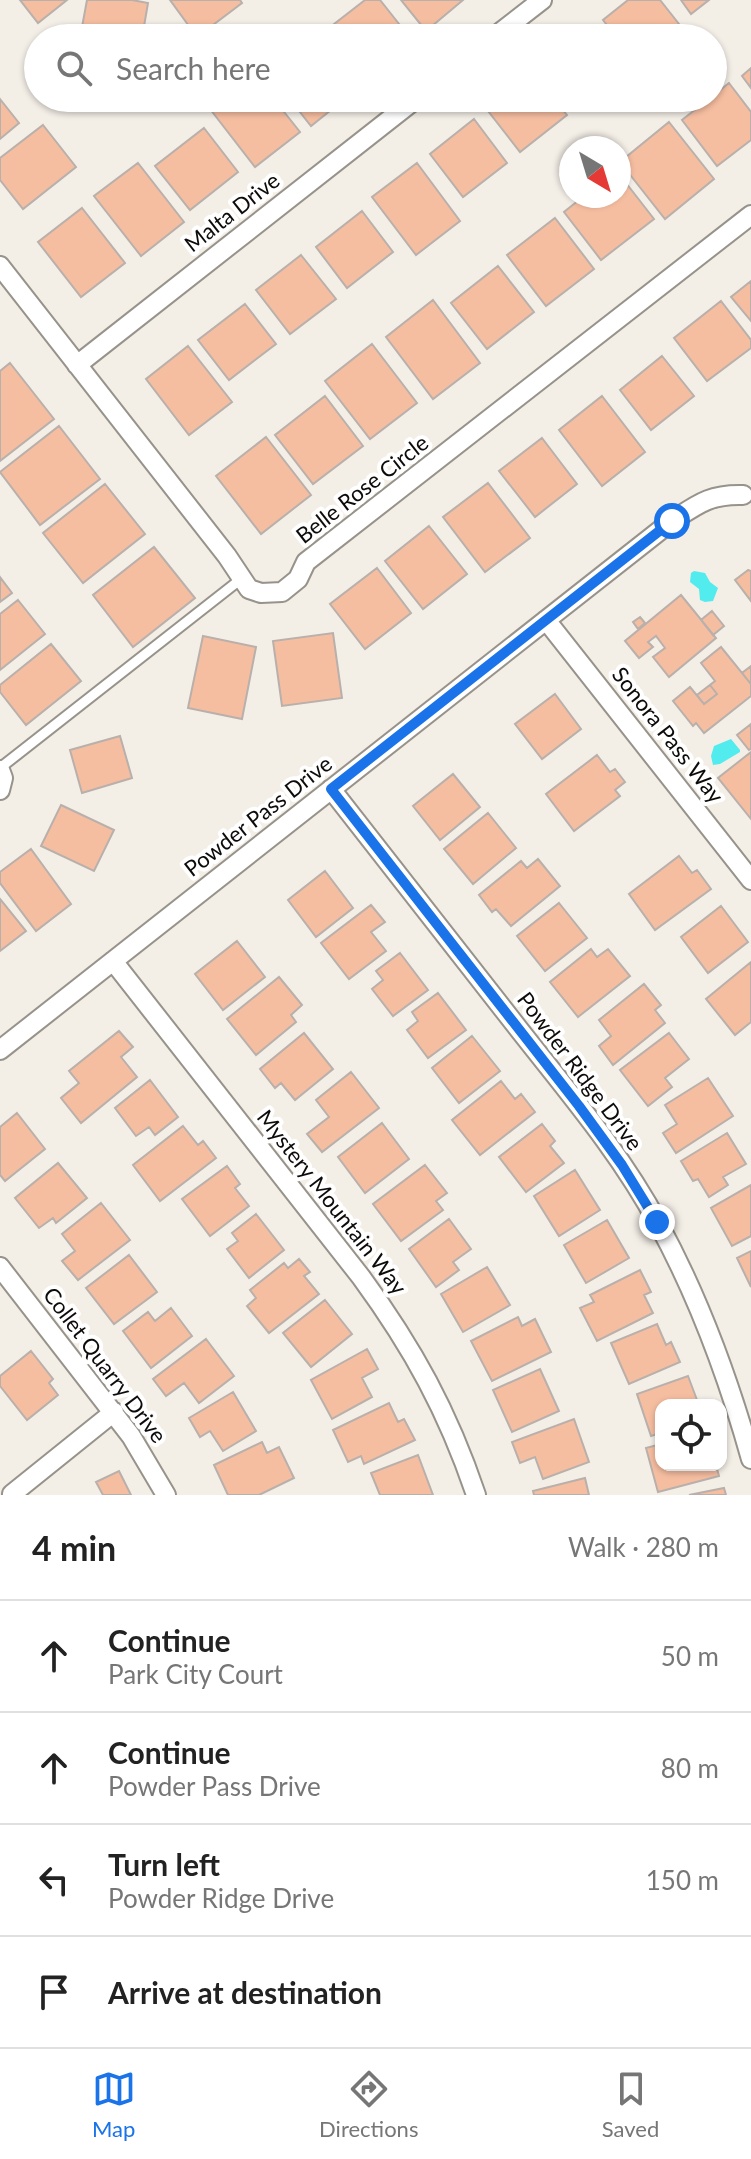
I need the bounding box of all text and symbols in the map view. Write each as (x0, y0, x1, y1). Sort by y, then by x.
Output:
search box (24, 24, 727, 112)
icon: search (52, 46, 96, 90)
text: Search here (116, 50, 271, 86)
north arrow (559, 136, 631, 208)
street label: Malta Drive (179, 166, 285, 257)
street label: Belle Rose Circle (290, 429, 433, 549)
route start (654, 503, 690, 539)
street label: Sonora Pass Way (607, 661, 730, 809)
street label: Powder Pass Drive (178, 750, 337, 882)
street label: Powder Ridge Drive (512, 986, 649, 1155)
street label: Mystery Mountain Way (252, 1104, 413, 1300)
route end (639, 1204, 675, 1240)
street label: Collet Quarry Drive (38, 1282, 173, 1448)
map controls (655, 1399, 727, 1471)
button: locate (655, 1399, 727, 1471)
text: 4 min (32, 1527, 116, 1568)
text: Walk · 280 m (568, 1531, 719, 1563)
text: Continue (108, 1622, 231, 1658)
icon: ahead (32, 1634, 76, 1678)
text: 50 m (661, 1640, 719, 1672)
text: Park City Court (108, 1658, 283, 1690)
text: Continue (108, 1734, 231, 1770)
icon: ahead (32, 1746, 76, 1790)
text: 80 m (661, 1752, 719, 1784)
text: Powder Pass Drive (108, 1770, 321, 1802)
text: Turn left (108, 1846, 220, 1882)
icon: left (32, 1858, 76, 1902)
text: 150 m (646, 1864, 719, 1896)
text: Powder Ridge Drive (108, 1882, 334, 1914)
icon: arrive (32, 1970, 76, 2014)
text: Arrive at destination (108, 1974, 382, 2010)
tab: Map (92, 2067, 136, 2142)
tab: Directions (319, 2067, 418, 2142)
tab: Saved (602, 2067, 659, 2142)

